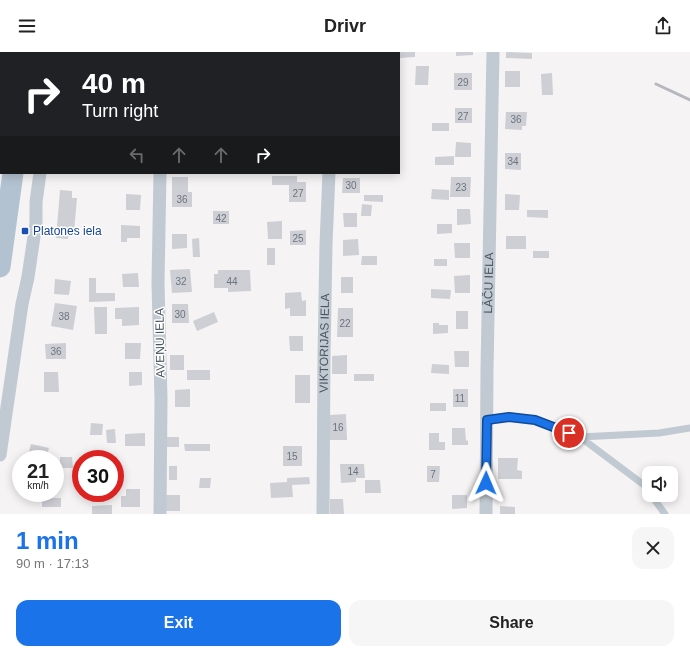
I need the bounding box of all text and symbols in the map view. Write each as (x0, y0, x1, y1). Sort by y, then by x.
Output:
icon: menu (16, 15, 38, 37)
icon: share (652, 15, 674, 37)
text: Drivr (324, 16, 366, 36)
icon: right (16, 68, 68, 120)
text: 40 m (82, 68, 146, 99)
house number: 29 (457, 77, 469, 88)
text: Turn right (82, 101, 158, 121)
house number: 27 (457, 111, 469, 122)
house number: 36 (510, 114, 522, 125)
icon: left (126, 144, 148, 166)
icon: ahead (168, 144, 190, 166)
icon: ahead (210, 144, 232, 166)
icon: right (252, 144, 274, 166)
house number: 34 (507, 156, 519, 167)
house number: 30 (345, 180, 357, 191)
house number: 23 (455, 182, 467, 193)
house number: 27 (292, 188, 304, 199)
house number: 36 (176, 194, 188, 205)
house number: 42 (215, 213, 227, 224)
place label: Platones iela (33, 224, 102, 238)
marker: Platones iela (20, 226, 30, 236)
house number: 25 (292, 233, 304, 244)
street label: LĀČU IELA (480, 252, 496, 314)
house number: 32 (175, 276, 187, 287)
house number: 44 (226, 276, 238, 287)
street label: VIKTORIJAS IELA (317, 293, 332, 393)
street label: AVEŅU IELA (152, 308, 168, 378)
house number: 30 (174, 309, 186, 320)
house number: 38 (58, 311, 70, 322)
house number: 22 (339, 318, 351, 329)
house number: 36 (50, 346, 62, 357)
house number: 11 (455, 393, 466, 404)
pin (552, 416, 586, 450)
house number: 16 (332, 422, 344, 433)
icon: arrive (558, 422, 580, 444)
speed limit sign: 30 (72, 450, 124, 502)
house number: 15 (286, 451, 298, 462)
text: 21 (27, 460, 49, 482)
position arrow (465, 462, 507, 504)
house number: 14 (347, 466, 359, 477)
map controls (642, 466, 678, 502)
button: sound (642, 466, 678, 502)
house number: 7 (430, 469, 436, 480)
text: km/h (27, 480, 49, 491)
text: 1 min (16, 527, 79, 554)
button: close (632, 527, 674, 569)
text: 90 m · 17:13 (16, 556, 89, 571)
button: Exit (16, 600, 341, 646)
button: Share (349, 600, 674, 646)

